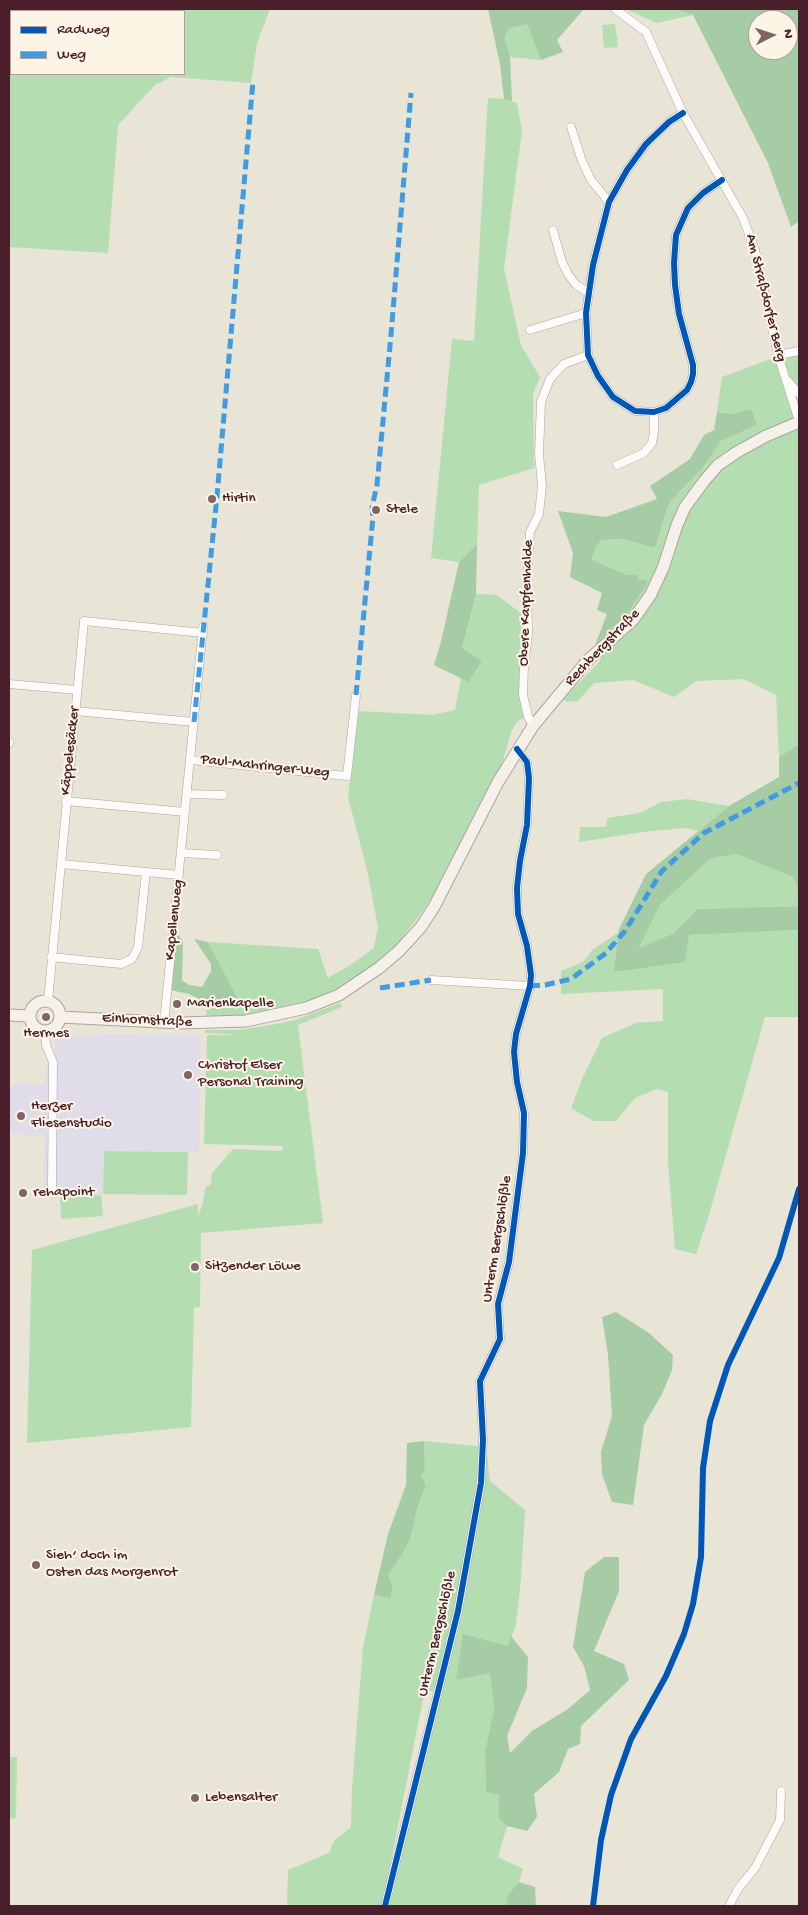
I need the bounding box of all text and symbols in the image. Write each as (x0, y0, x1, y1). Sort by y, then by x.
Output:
legend (10, 10, 185, 75)
north arrow (748, 10, 798, 60)
text: Radweg (57, 21, 110, 39)
text: N (779, 28, 796, 39)
text: Weg (57, 46, 86, 64)
street label: Am Straßdorfer Berg (740, 232, 790, 364)
place label: Hirtin (222, 490, 256, 508)
marker: Hirtin (206, 493, 218, 505)
place label: Stele (386, 501, 418, 519)
marker: Stele (370, 504, 382, 516)
street label: Obere Karpfenhalde (516, 540, 538, 666)
street label: Rechbergstraße (562, 606, 644, 690)
street label: Käppelesäcker (57, 706, 85, 796)
street label: Paul-Mahringer-Weg (200, 751, 330, 783)
street label: Kapellenweg (162, 879, 188, 961)
place label: Marienkapelle (187, 995, 274, 1013)
marker: Marienkapelle (171, 998, 183, 1010)
street label: Einhornstraße (102, 1010, 192, 1032)
marker: Hermes (40, 1011, 52, 1023)
place label: Hermes (23, 1025, 69, 1043)
place label: Christof Elser Personal Training (198, 1057, 304, 1092)
marker: Christof Elser Personal Training (182, 1069, 194, 1081)
place label: Herzer Fliesenstudio (31, 1098, 112, 1133)
marker: Herzer Fliesenstudio (15, 1110, 27, 1122)
street label: Unterm Bergschlößle (479, 1174, 517, 1304)
place label: rehapoint (33, 1184, 94, 1202)
marker: rehapoint (17, 1187, 29, 1199)
place label: Sitzender Löwe (205, 1258, 301, 1276)
marker: Sitzender Löwe (189, 1261, 201, 1273)
place label: Sieh‘ doch im Osten das Morgenrot (46, 1547, 177, 1582)
marker: Sieh‘ doch im Osten das Morgenrot (30, 1559, 42, 1571)
street label: Unterm Bergschlößle (415, 1569, 461, 1699)
place label: Lebensalter (205, 1789, 277, 1807)
marker: Lebensalter (189, 1792, 201, 1804)

